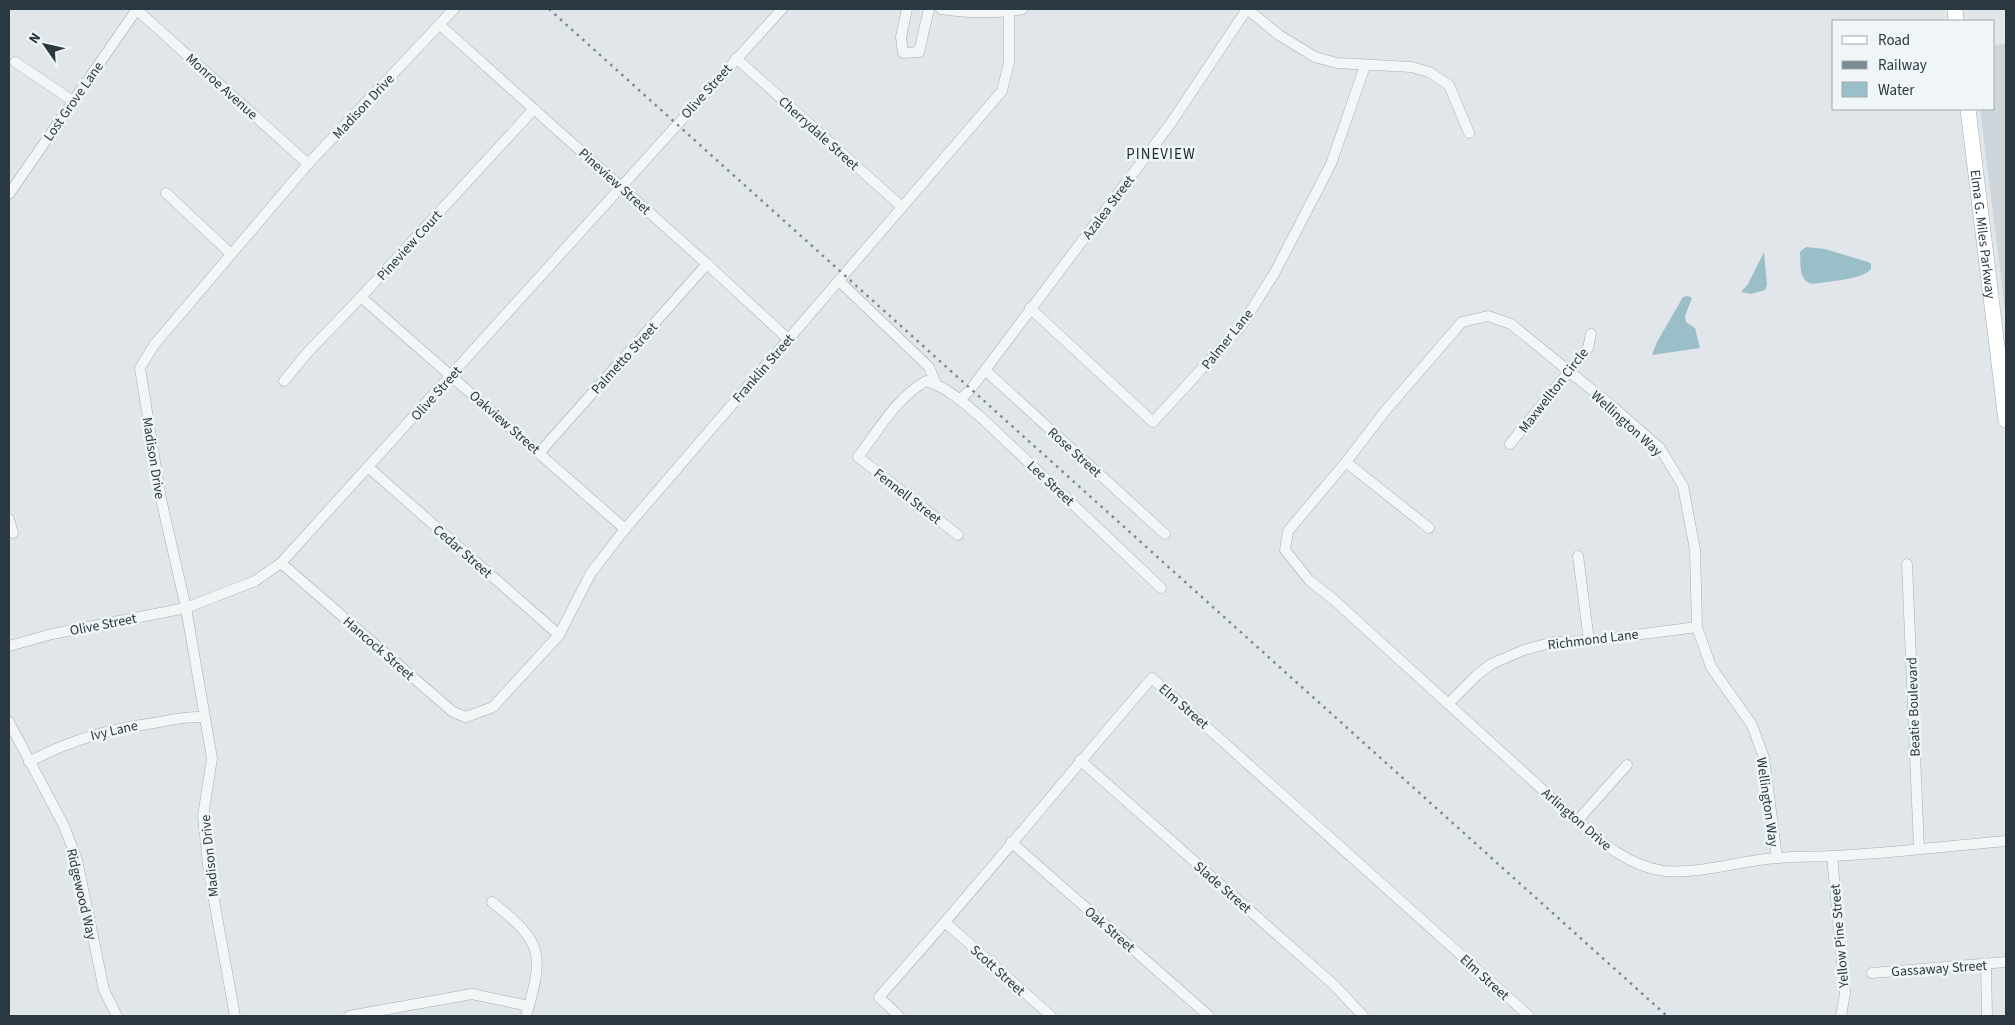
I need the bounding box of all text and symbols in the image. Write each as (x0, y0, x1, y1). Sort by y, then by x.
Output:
north arrow (20, 20, 70, 70)
legend (1832, 20, 1995, 110)
text: N (24, 29, 46, 48)
text: Road (1878, 30, 1910, 51)
street label: Monroe Avenue (181, 49, 262, 125)
text: Railway (1878, 55, 1927, 76)
street label: Lost Grove Lane (39, 58, 109, 145)
street label: Olive Street (677, 60, 737, 123)
street label: Madison Drive (328, 70, 399, 144)
text: Water (1878, 80, 1915, 101)
street label: Cherrydale Street (774, 92, 863, 176)
street label: Pineview Street (574, 144, 655, 220)
district label: PINEVIEW (1126, 144, 1196, 165)
street label: Elma G. Miles Parkway (1964, 168, 2000, 300)
street label: Azalea Street (1078, 171, 1140, 244)
street label: Pineview Court (373, 206, 447, 285)
street label: Palmer Lane (1197, 305, 1258, 374)
street label: Palmetto Street (587, 318, 663, 399)
street label: Franklin Street (728, 330, 799, 407)
street label: Maxwellton Circle (1514, 344, 1593, 437)
street label: Olive Street (407, 362, 467, 425)
street label: Oakview Street (464, 386, 544, 459)
street label: Wellington Way (1586, 386, 1667, 462)
street label: Madison Drive (137, 416, 169, 501)
street label: Rose Street (1043, 423, 1106, 482)
street label: Lee Street (1022, 457, 1079, 511)
street label: Fennell Street (869, 464, 946, 530)
street label: Cedar Street (428, 520, 496, 583)
street label: Olive Street (68, 609, 139, 641)
street label: Hancock Street (338, 612, 419, 686)
street label: Richmond Lane (1547, 624, 1640, 655)
street label: Beatie Boulevard (1902, 657, 1926, 757)
street label: Elm Street (1154, 679, 1213, 734)
street label: Ivy Lane (89, 716, 140, 746)
street label: Wellington Way (1751, 756, 1783, 849)
street label: Arlington Drive (1537, 784, 1616, 856)
street label: Madison Drive (196, 814, 224, 898)
street label: Ridgewood Way (61, 847, 101, 942)
street label: Slade Street (1189, 857, 1256, 919)
street label: Yellow Pine Street (1825, 883, 1855, 990)
street label: Oak Street (1080, 902, 1139, 958)
street label: Scott Street (965, 941, 1029, 1001)
street label: Elm Street (1455, 950, 1514, 1006)
street label: Gassaway Street (1891, 956, 1988, 982)

